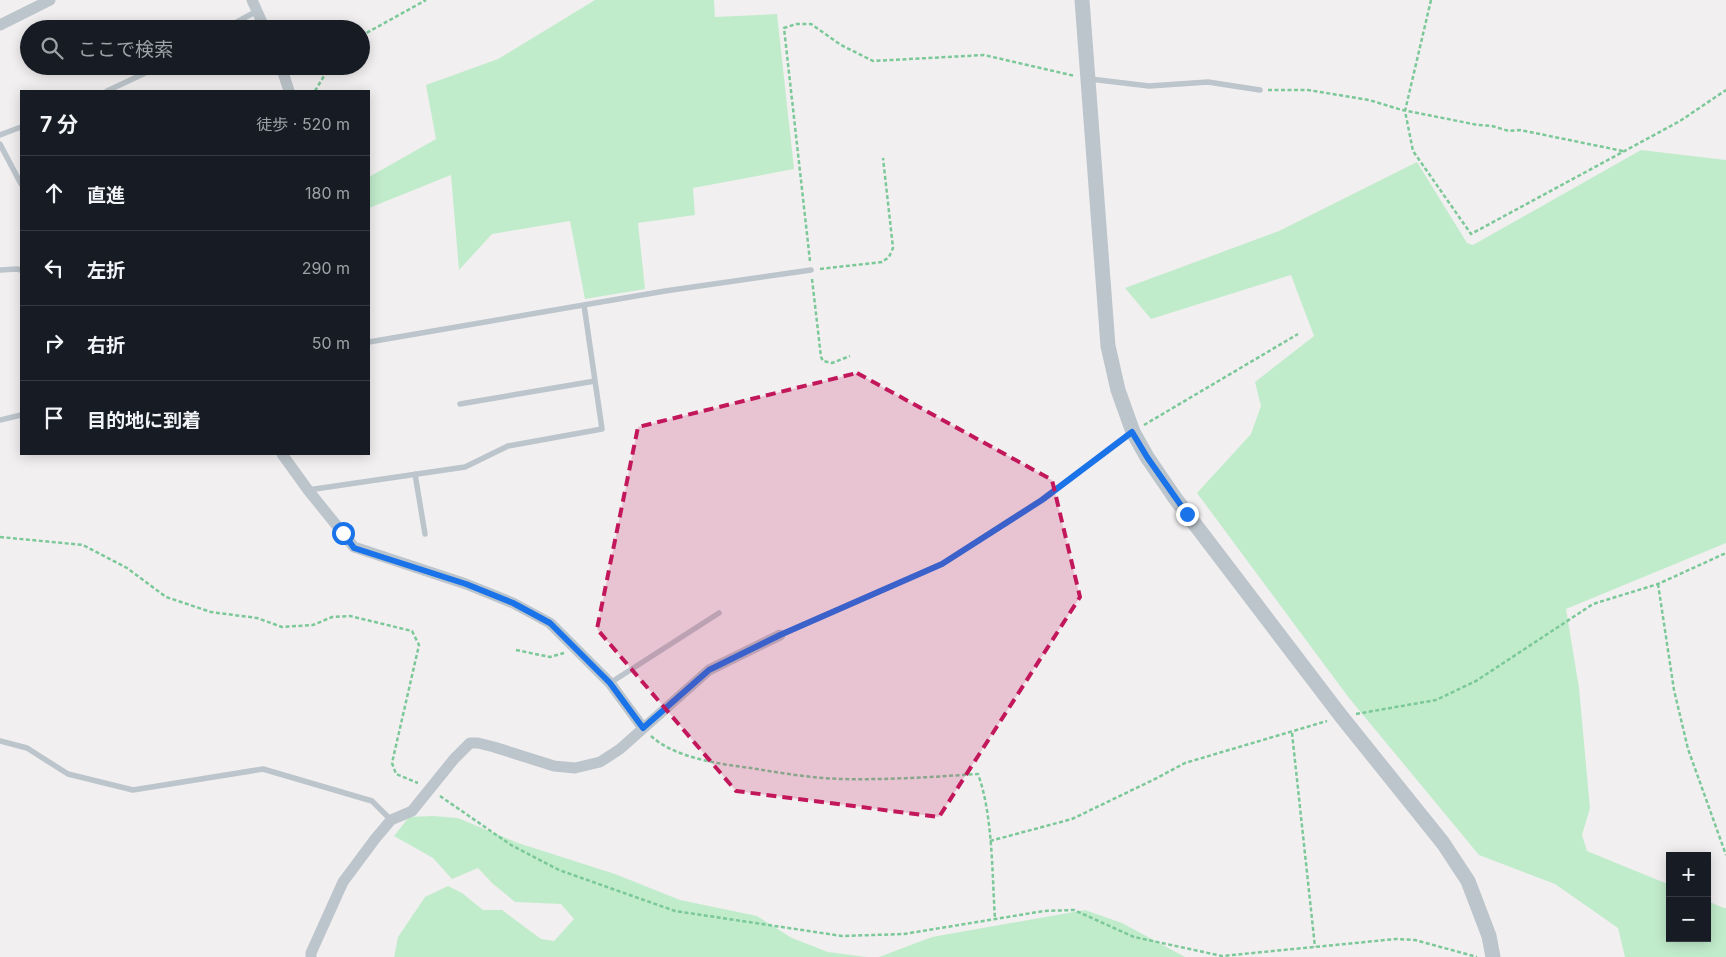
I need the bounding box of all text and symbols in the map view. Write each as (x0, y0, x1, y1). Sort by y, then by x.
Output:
search box (20, 20, 370, 75)
icon: search (38, 34, 66, 62)
text: ここで検索 (78, 38, 173, 61)
text: 7 分 (40, 112, 78, 137)
text: 徒歩 · 520 m (256, 114, 350, 134)
icon: ahead (40, 179, 68, 207)
text: 180 m (305, 183, 350, 203)
text: 直進 (87, 184, 125, 207)
icon: left (40, 254, 68, 282)
text: 290 m (302, 258, 350, 278)
text: 左折 (87, 259, 125, 282)
icon: right (40, 329, 68, 357)
text: 50 m (312, 333, 350, 353)
text: 右折 (87, 334, 125, 357)
icon: arrive (40, 404, 68, 432)
text: 目的地に到着 (87, 409, 201, 432)
route end (1176, 503, 1199, 526)
route start (332, 522, 355, 545)
map controls (1666, 852, 1711, 942)
button: + (1666, 852, 1711, 897)
button: − (1666, 897, 1711, 942)

